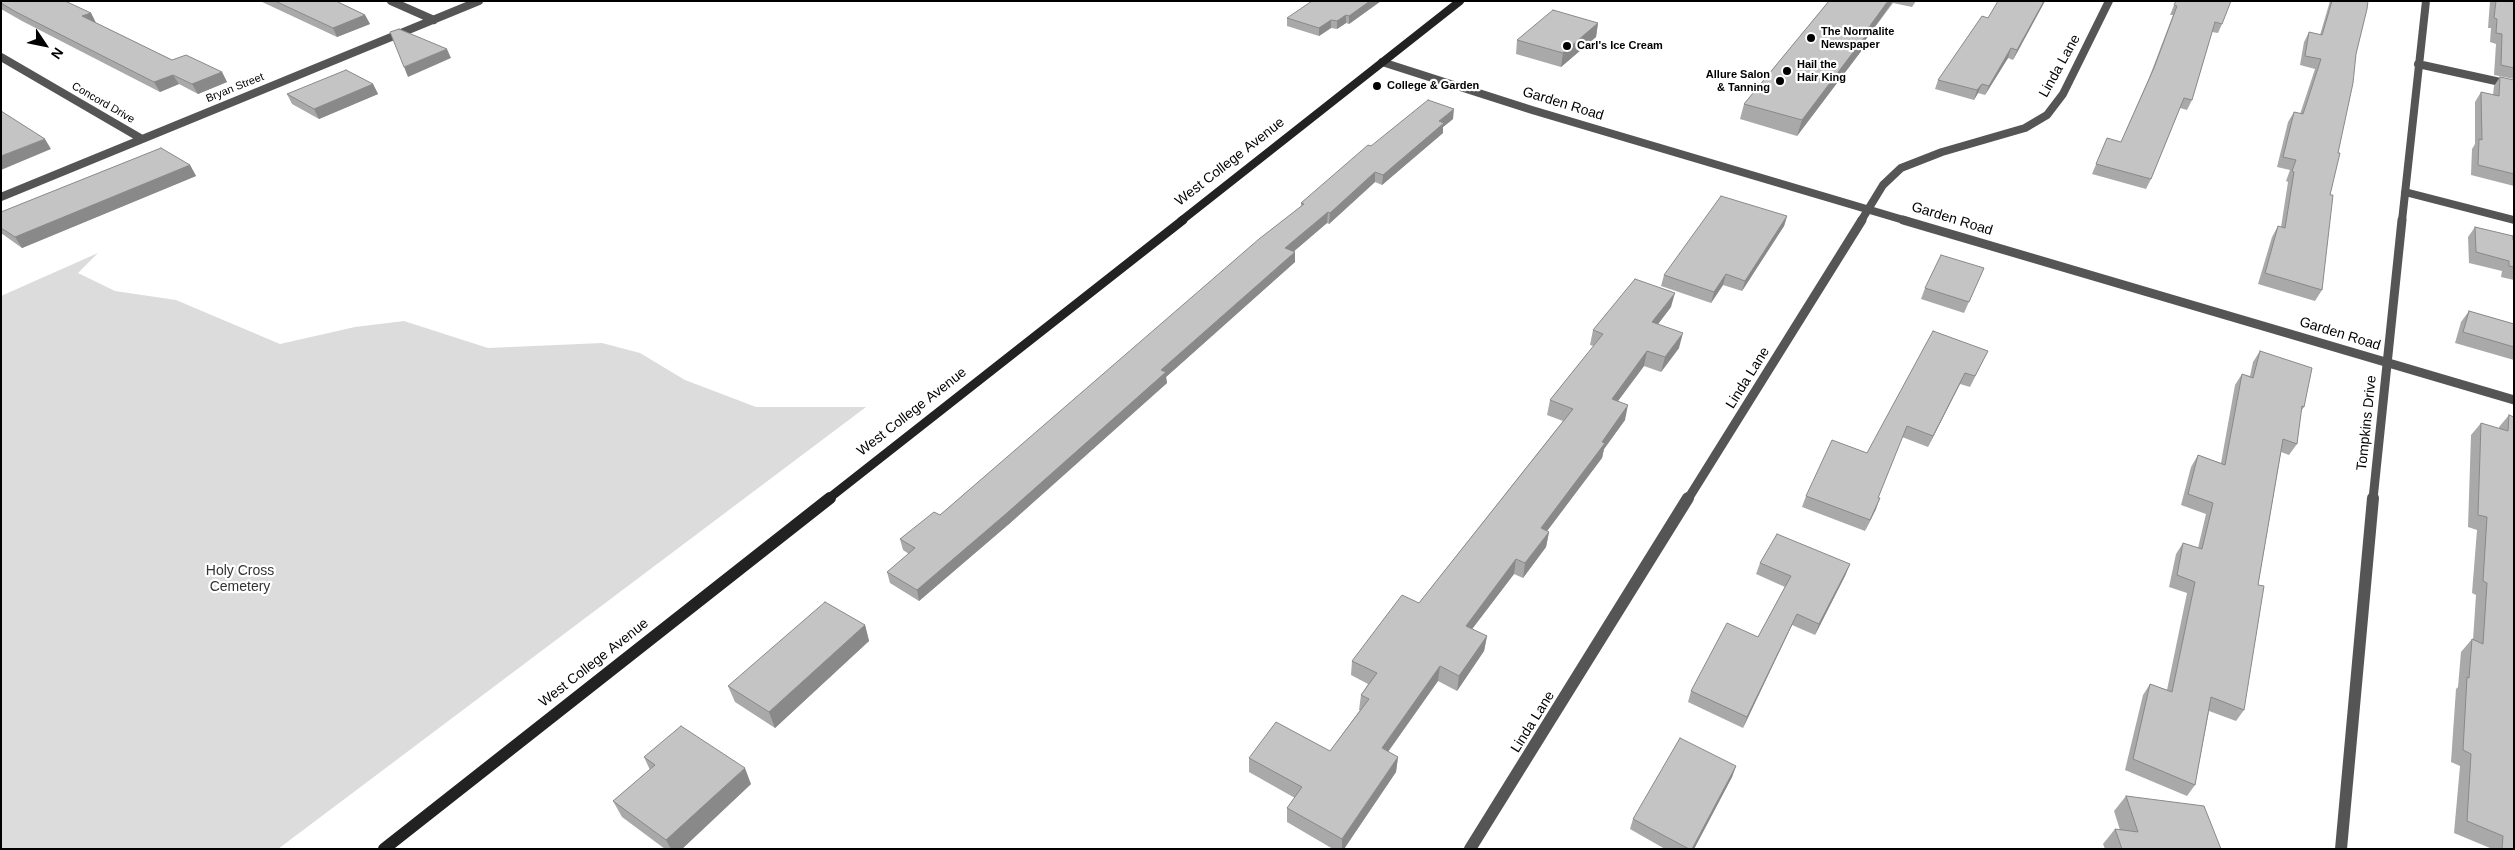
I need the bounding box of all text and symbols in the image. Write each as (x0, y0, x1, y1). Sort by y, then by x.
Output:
north arrow (20, 20, 70, 70)
place label: The Normalite Newspaper (1821, 25, 1894, 51)
marker: The Normalite Newspaper (1805, 32, 1817, 44)
street label: Linda Lane (2036, 32, 2084, 100)
place label: Carl's Ice Cream (1577, 39, 1663, 53)
marker: Carl's Ice Cream (1561, 40, 1573, 52)
text: N (48, 45, 67, 62)
place label: Hail the Hair King (1797, 58, 1846, 84)
marker: Hail the Hair King (1781, 65, 1793, 77)
place label: Allure Salon & Tanning (1706, 68, 1770, 94)
street label: Bryan Street (204, 70, 266, 106)
marker: Allure Salon & Tanning (1774, 75, 1786, 87)
place label: College & Garden (1387, 79, 1479, 93)
street label: Concord Drive (69, 80, 137, 126)
marker: College & Garden (1371, 80, 1383, 92)
street label: Garden Road (1520, 84, 1606, 124)
street label: West College Avenue (1172, 114, 1288, 210)
street label: Garden Road (1909, 199, 1995, 239)
street label: Garden Road (2297, 314, 2383, 354)
street label: Linda Lane (1723, 344, 1773, 412)
street label: West College Avenue (854, 364, 970, 460)
street label: Tompkins Drive (2354, 375, 2380, 471)
park label: Holy Cross Cemetery (206, 563, 274, 596)
street label: West College Avenue (536, 615, 652, 711)
street label: Linda Lane (1508, 688, 1558, 756)

